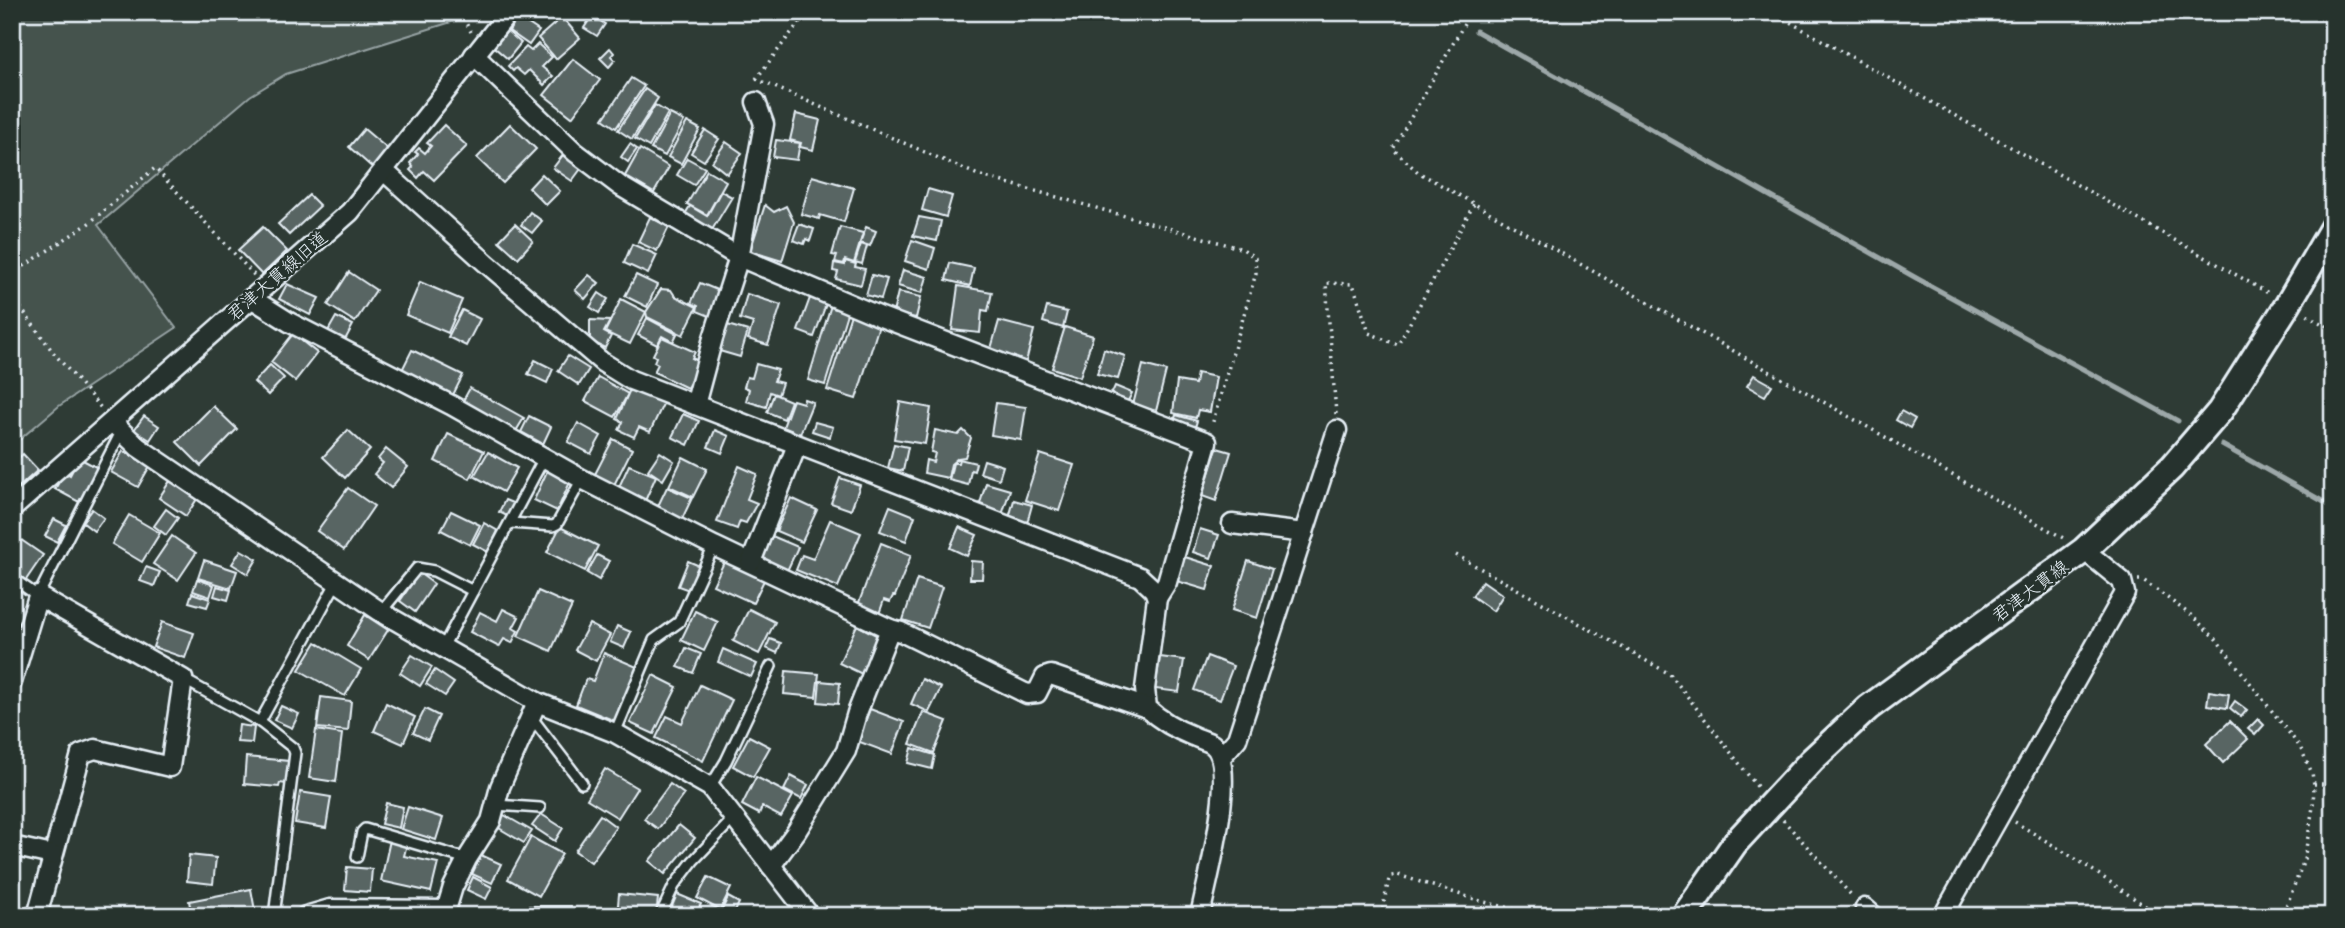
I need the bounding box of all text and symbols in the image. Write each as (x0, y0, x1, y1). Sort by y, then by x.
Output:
street label: 君津大貫線旧道 (220, 223, 332, 326)
street label: 君津大貫線 (1985, 552, 2073, 628)

